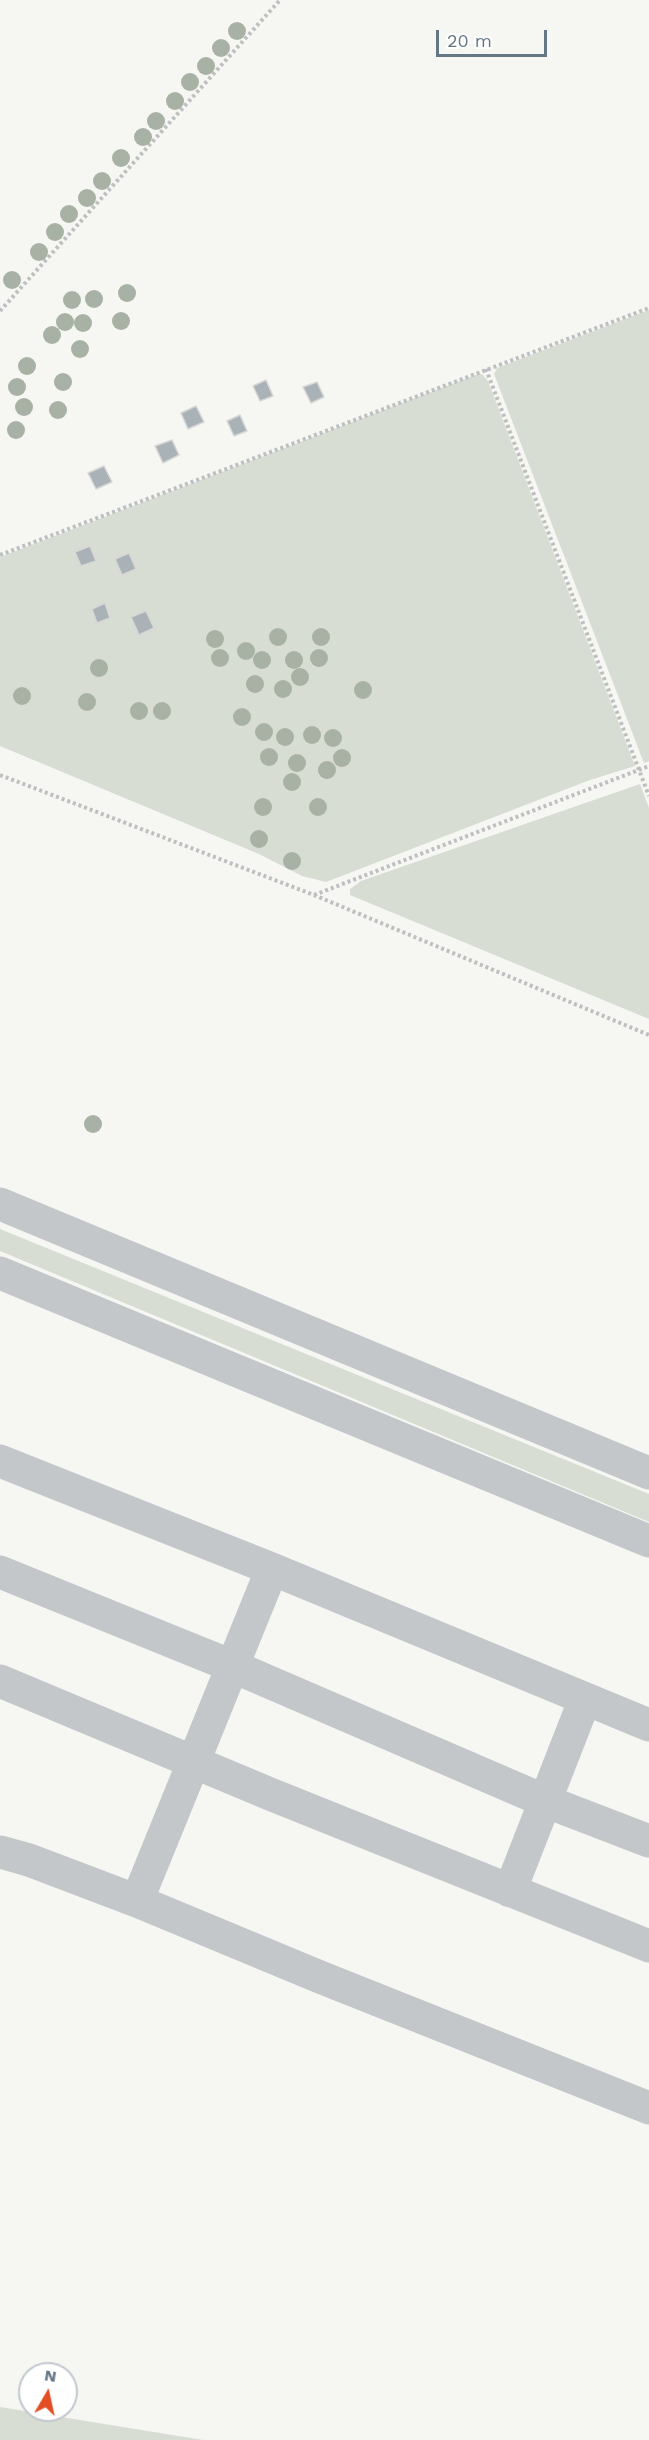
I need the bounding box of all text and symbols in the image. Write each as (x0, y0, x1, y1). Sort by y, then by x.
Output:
scale bar (439, 18, 550, 56)
text: 20 m (447, 30, 492, 51)
north arrow (18, 2362, 78, 2422)
text: N (43, 2365, 58, 2386)

